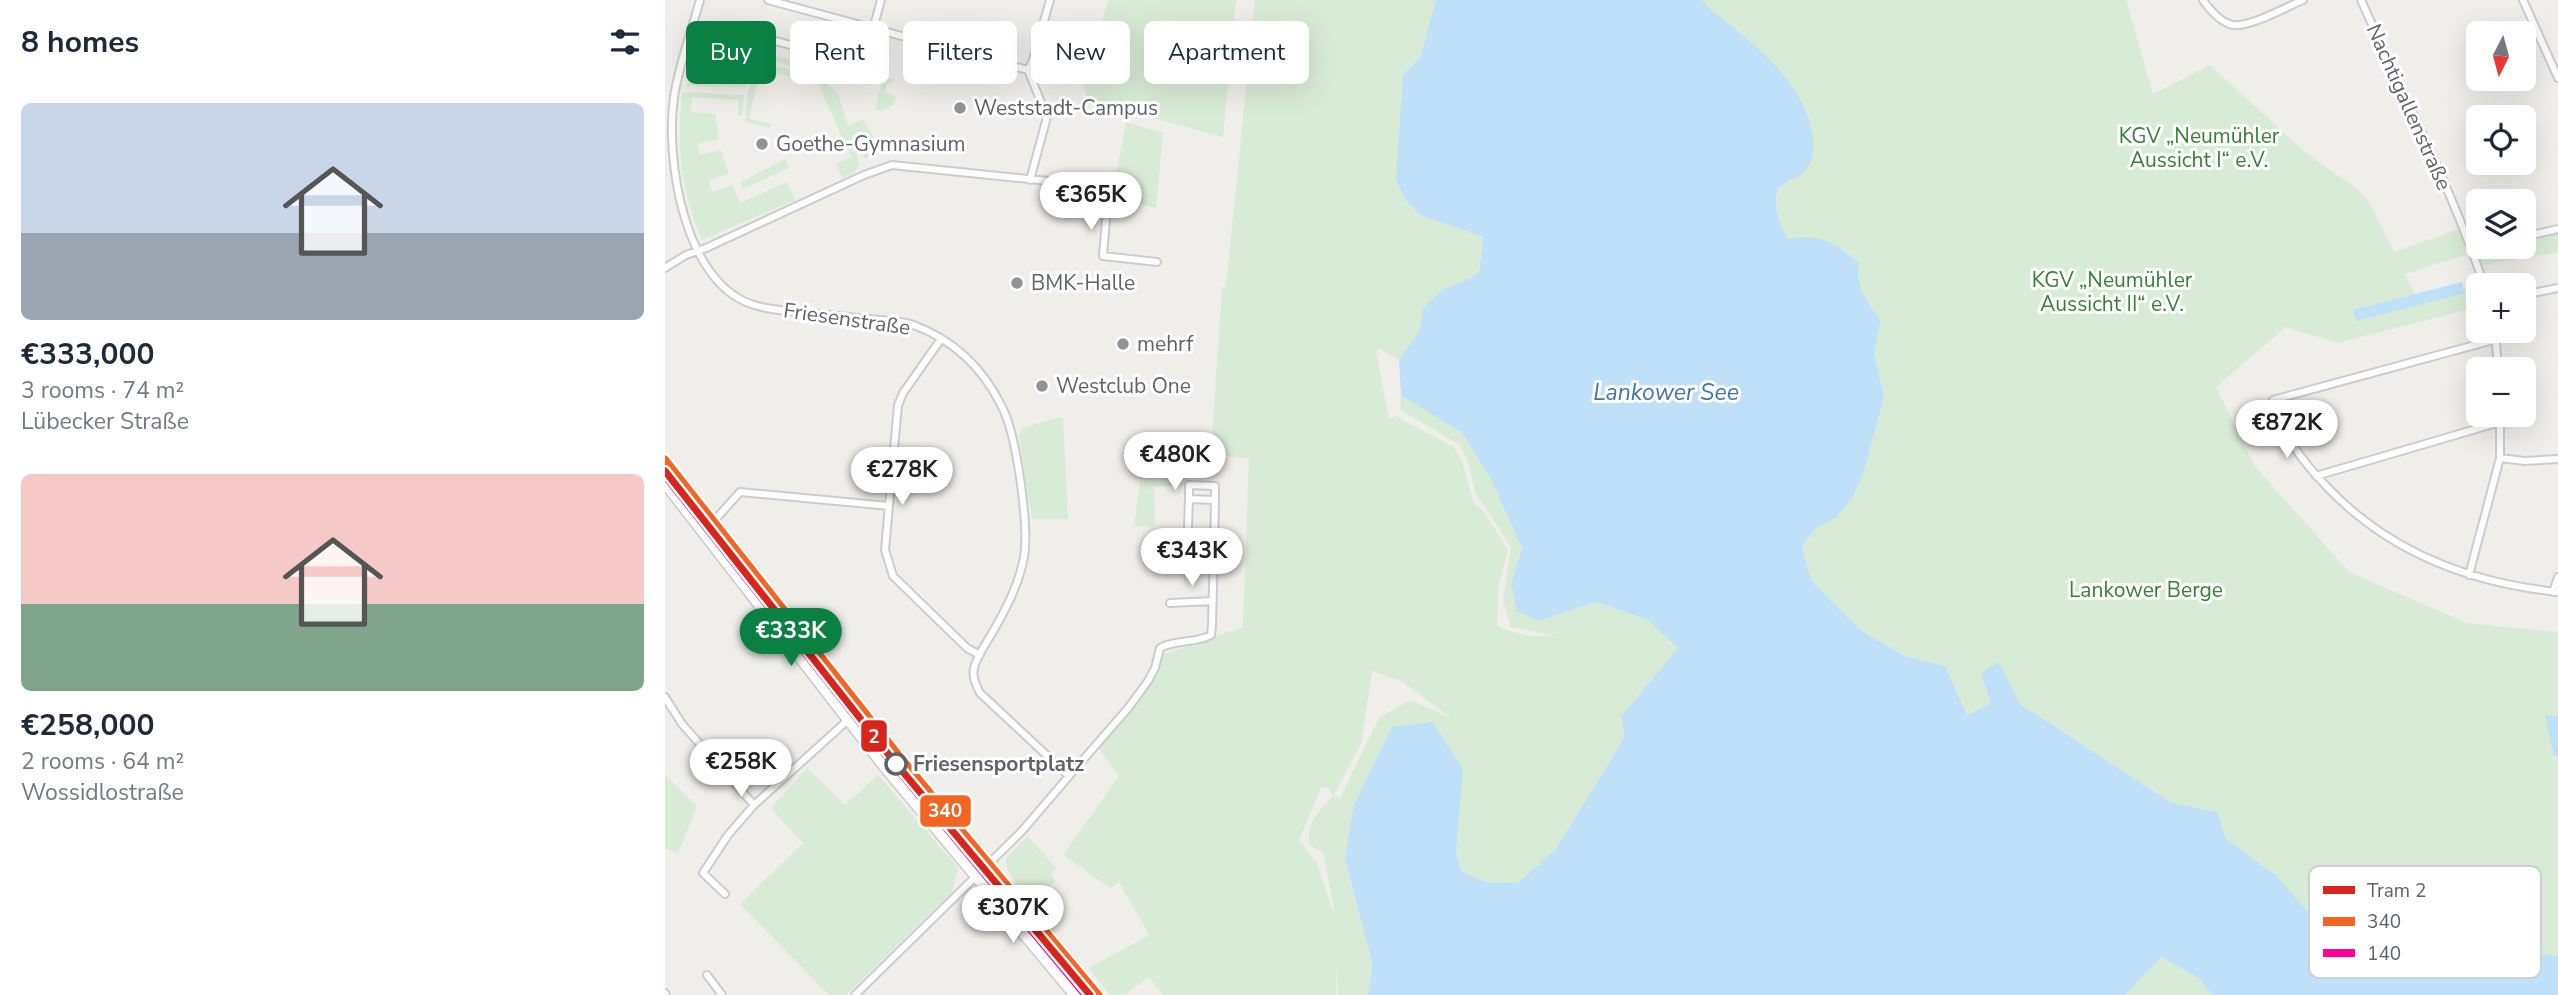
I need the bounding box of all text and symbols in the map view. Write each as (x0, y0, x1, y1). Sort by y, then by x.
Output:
street label: Nachtigallenstraße (2360, 19, 2458, 195)
chip: Buy (686, 21, 776, 84)
chip: Rent (790, 21, 889, 84)
chip: Filters (903, 21, 1017, 84)
chip: New (1031, 21, 1130, 84)
chip: Apartment (1144, 21, 1309, 84)
north arrow (2466, 21, 2536, 91)
map controls (2466, 21, 2536, 427)
text: 8 homes (21, 22, 139, 63)
icon: filters (606, 23, 644, 61)
place label: Weststadt-Campus (974, 94, 1158, 122)
marker: Weststadt-Campus (952, 100, 968, 116)
button: locate (2466, 105, 2536, 175)
park label: KGV „Neumühler Aussicht I“ e.V. (2119, 122, 2280, 174)
place label: Goethe-Gymnasium (776, 130, 965, 158)
marker: Goethe-Gymnasium (754, 136, 770, 152)
icon: home (270, 148, 396, 274)
pin: €365K (1042, 173, 1140, 232)
text: €365K (1056, 179, 1126, 210)
button: layers (2466, 189, 2536, 259)
park label: KGV „Neumühler Aussicht II“ e.V. (2032, 266, 2193, 318)
place label: BMK-Halle (1031, 269, 1135, 297)
button: + (2466, 273, 2536, 343)
marker: BMK-Halle (1009, 275, 1025, 291)
street label: Friesenstraße (782, 296, 912, 342)
place label: mehrf (1137, 330, 1194, 358)
text: €333,000 (21, 334, 154, 375)
marker: mehrf (1115, 336, 1131, 352)
button: − (2466, 357, 2536, 427)
place label: Westclub One (1056, 372, 1191, 400)
text: 3 rooms · 74 m² (21, 375, 184, 406)
water label: Lankower See (1593, 377, 1739, 408)
marker: Westclub One (1034, 378, 1050, 394)
pin: €872K (2238, 400, 2336, 460)
text: Lübecker Straße (21, 406, 189, 437)
text: €872K (2252, 407, 2322, 438)
pin: €480K (1126, 433, 1224, 492)
text: €480K (1140, 439, 1210, 470)
pin: €278K (853, 448, 951, 507)
text: €278K (867, 454, 937, 485)
icon: home (270, 519, 396, 645)
pin: €343K (1143, 528, 1241, 588)
text: €343K (1157, 535, 1227, 566)
park label: Lankower Berge (2069, 576, 2223, 604)
pin: €333K (742, 608, 840, 668)
text: €333K (756, 615, 826, 646)
text: €258,000 (21, 705, 154, 746)
line badge: 2 (860, 719, 888, 753)
text: 2 (868, 724, 880, 750)
pin: €258K (692, 740, 790, 799)
text: 2 rooms · 64 m² (21, 746, 184, 777)
text: €258K (706, 746, 776, 777)
place label: Friesensportplatz (913, 750, 1084, 778)
marker: Friesensportplatz (885, 753, 907, 775)
text: Wossidlostraße (21, 777, 184, 808)
line badge: 340 (919, 794, 972, 828)
text: 340 (928, 798, 962, 824)
legend (2309, 866, 2541, 978)
text: Tram 2 (2367, 878, 2426, 904)
pin: €307K (964, 886, 1062, 945)
text: €307K (978, 892, 1048, 923)
text: 340 (2367, 909, 2401, 935)
text: 140 (2367, 941, 2401, 967)

